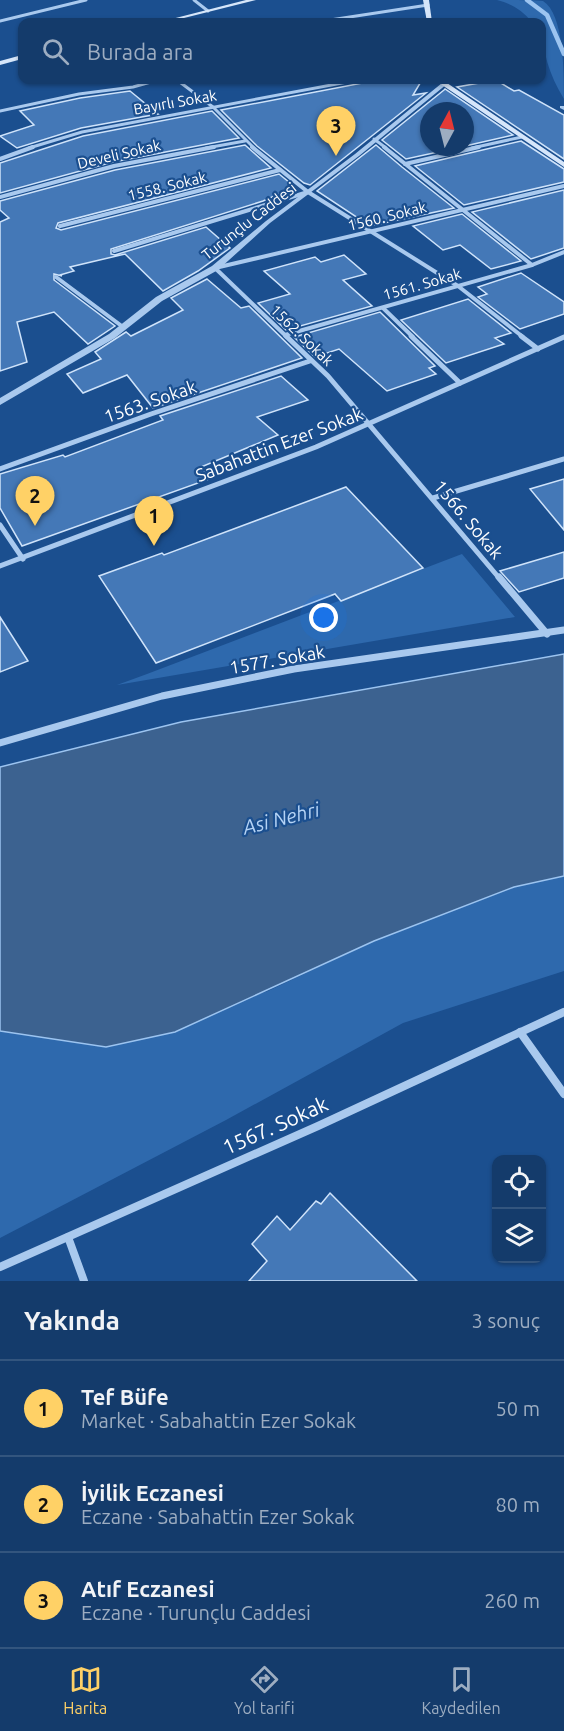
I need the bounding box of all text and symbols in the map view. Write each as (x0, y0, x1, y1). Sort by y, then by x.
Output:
search box (18, 18, 546, 84)
icon: search (39, 35, 72, 68)
text: Burada ara (87, 39, 193, 64)
street label: Bayırlı Sokak (132, 86, 218, 118)
north arrow (420, 102, 474, 156)
pin: 3 (316, 106, 356, 156)
street label: Develi Sokak (76, 136, 163, 172)
street label: 1558. Sokak (126, 168, 208, 204)
street label: Turunçlu Caddesi (198, 179, 300, 263)
street label: 1560. Sokak (346, 198, 428, 234)
street label: 1561. Sokak (381, 265, 463, 303)
street label: 1562. Sokak (267, 301, 337, 369)
street label: 1563. Sokak (101, 376, 199, 426)
street label: Sabahattin Ezer Sokak (193, 403, 365, 485)
pin: 2 (15, 476, 54, 526)
street label: 1566. Sokak (430, 476, 508, 562)
pin: 1 (134, 496, 174, 546)
your location (309, 603, 338, 632)
street label: 1577. Sokak (228, 641, 326, 677)
water label: Asi Nehri (239, 797, 323, 839)
street label: 1567. Sokak (219, 1091, 332, 1159)
map controls (492, 1155, 546, 1263)
button: locate (492, 1155, 546, 1209)
button: layers (492, 1209, 546, 1263)
text: Yakında (24, 1306, 120, 1335)
text: 3 sonuç (472, 1309, 540, 1332)
text: Tef Büfe (81, 1384, 169, 1409)
text: 1 (38, 1397, 49, 1420)
text: 50 m (496, 1397, 540, 1420)
text: Market · Sabahattin Ezer Sokak (81, 1409, 356, 1432)
text: İyilik Eczanesi (81, 1480, 224, 1505)
text: 2 (38, 1493, 49, 1516)
text: 80 m (496, 1493, 540, 1516)
text: Eczane · Sabahattin Ezer Sokak (81, 1505, 355, 1528)
text: Atıf Eczanesi (81, 1576, 215, 1601)
text: 3 (38, 1589, 49, 1612)
text: 260 m (484, 1589, 540, 1612)
text: Eczane · Turunçlu Caddesi (81, 1601, 311, 1624)
tab: Harita (63, 1663, 107, 1717)
tab: Yol tarifi (234, 1663, 295, 1717)
tab: Kaydedilen (421, 1663, 501, 1717)

